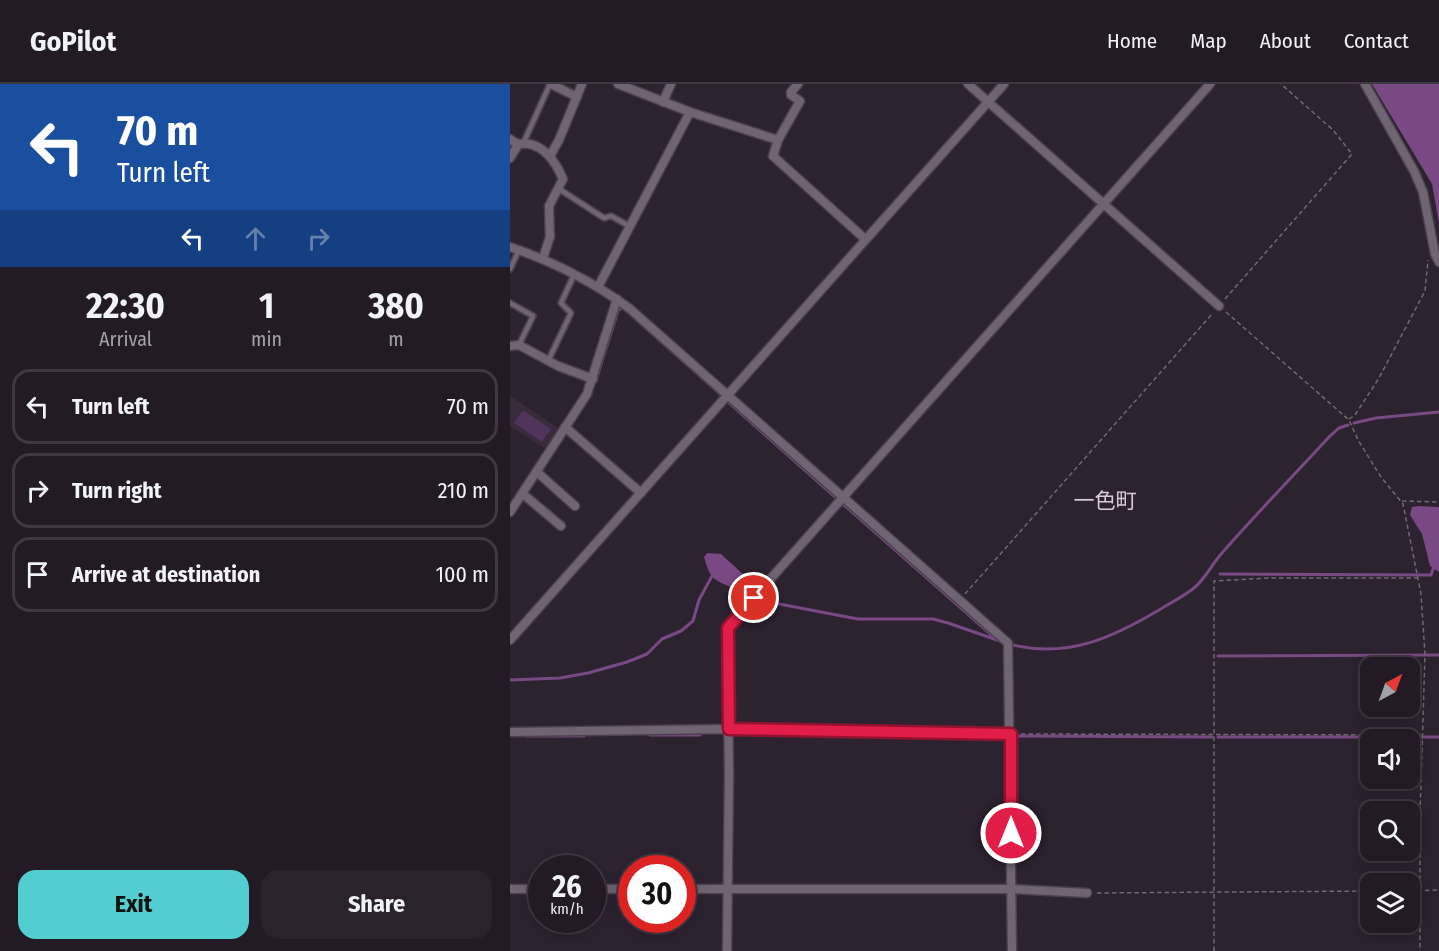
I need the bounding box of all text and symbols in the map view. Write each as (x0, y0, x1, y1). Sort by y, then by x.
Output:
text: GoPilot (30, 25, 116, 58)
text: Home (1107, 28, 1157, 54)
text: Map (1190, 28, 1227, 54)
text: About (1260, 28, 1311, 54)
text: Contact (1344, 28, 1409, 54)
text: 70 m (117, 106, 198, 156)
icon: left (18, 108, 96, 186)
text: Turn left (117, 157, 210, 189)
icon: left (176, 222, 209, 255)
icon: ahead (239, 222, 272, 255)
icon: right (302, 222, 335, 255)
text: 22:30 (86, 284, 165, 328)
text: 1 (259, 284, 274, 328)
text: 380 (368, 284, 424, 328)
text: Arrival (99, 327, 152, 351)
text: min (251, 327, 282, 351)
text: m (388, 327, 404, 351)
icon: left (21, 390, 54, 423)
text: Turn left (72, 393, 150, 420)
text: 70 m (447, 393, 489, 420)
icon: right (21, 474, 54, 507)
text: Turn right (72, 477, 161, 504)
text: 210 m (438, 477, 489, 504)
district label: 一色町 (1074, 488, 1137, 514)
icon: arrive (21, 558, 54, 591)
text: Arrive at destination (72, 561, 260, 588)
text: 100 m (435, 561, 489, 588)
pin (728, 572, 779, 623)
icon: arrive (737, 581, 770, 614)
north arrow (1360, 657, 1420, 717)
map controls (1360, 657, 1420, 933)
button: sound (1360, 729, 1420, 789)
position arrow (979, 801, 1043, 865)
button: search (1360, 801, 1420, 861)
speed limit sign: 30 (618, 855, 696, 933)
text: 26 (552, 869, 582, 905)
button: Exit (18, 870, 249, 939)
button: Share (261, 870, 492, 939)
button: layers (1360, 873, 1420, 933)
text: km/h (550, 900, 584, 918)

